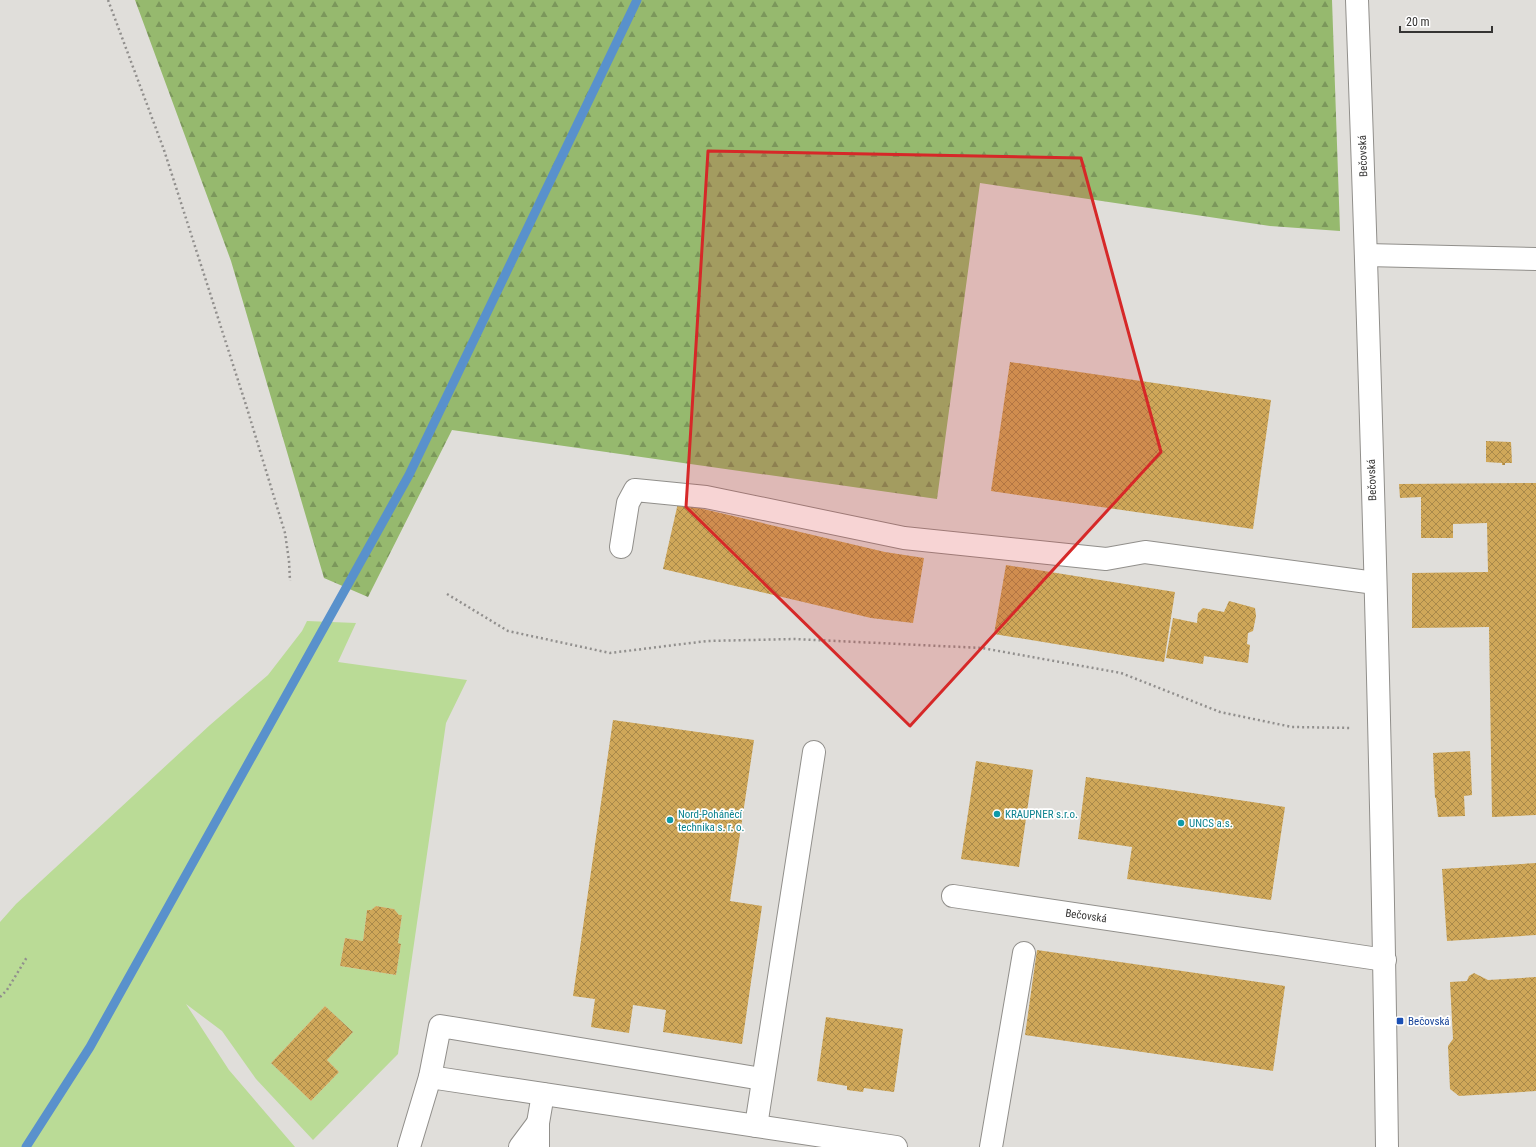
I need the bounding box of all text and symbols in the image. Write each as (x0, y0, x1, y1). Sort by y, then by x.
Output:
scale bar (1400, 8, 1492, 34)
text: 20 m (1406, 15, 1430, 29)
street label: Bečovská (1356, 135, 1370, 177)
street label: Bečovská (1365, 459, 1379, 501)
place label: Nord-Poháněcí technika s. r. o. (678, 808, 744, 834)
place label: KRAUPNER s.r.o. (1005, 808, 1078, 821)
marker: KRAUPNER s.r.o. (992, 809, 1002, 819)
marker: Nord-Poháněcí technika s. r. o. (665, 815, 675, 825)
place label: UNCS a.s. (1189, 817, 1233, 830)
marker: UNCS a.s. (1176, 818, 1186, 828)
street label: Bečovská (1064, 907, 1108, 925)
place label: Bečovská (1408, 1015, 1450, 1028)
marker: Bečovská (1395, 1016, 1405, 1026)

